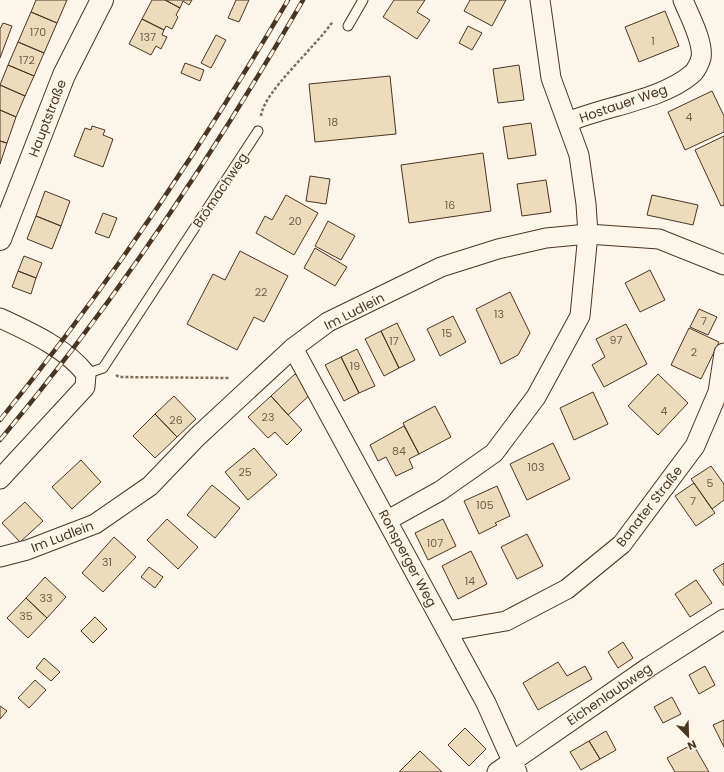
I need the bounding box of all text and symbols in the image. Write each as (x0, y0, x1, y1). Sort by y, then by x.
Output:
house number: 170 (30, 24, 46, 40)
house number: 137 (140, 29, 156, 45)
house number: 1 (651, 33, 655, 49)
house number: 172 (19, 52, 35, 68)
street label: Hauptstraße (24, 77, 71, 160)
street label: Hostauer Weg (577, 80, 670, 127)
house number: 4 (686, 109, 693, 125)
house number: 18 (328, 114, 338, 130)
street label: Brömachweg (188, 149, 253, 232)
house number: 16 (445, 197, 455, 213)
house number: 20 (288, 213, 302, 229)
house number: 22 (255, 284, 267, 300)
street label: Im Ludlein (321, 288, 388, 335)
house number: 13 (494, 306, 504, 322)
house number: 7 (701, 313, 707, 329)
house number: 15 (442, 325, 452, 341)
house number: 97 (610, 332, 622, 348)
house number: 17 (389, 333, 399, 349)
house number: 2 (691, 344, 697, 360)
house number: 19 (350, 358, 360, 374)
house number: 4 (661, 403, 668, 419)
house number: 23 (262, 409, 274, 425)
house number: 26 (169, 412, 183, 428)
house number: 84 (392, 443, 406, 459)
house number: 103 (528, 459, 544, 475)
street label: Banater Straße (612, 462, 687, 551)
house number: 25 (238, 464, 252, 480)
house number: 5 (707, 475, 714, 491)
house number: 7 (690, 493, 696, 509)
house number: 105 (476, 497, 494, 513)
street label: Ronsperger Weg (374, 506, 441, 610)
street label: Im Ludlein (28, 516, 96, 557)
house number: 107 (427, 535, 443, 551)
house number: 31 (102, 554, 112, 570)
house number: 14 (465, 573, 475, 589)
house number: 33 (40, 590, 52, 606)
house number: 35 (19, 608, 33, 624)
street label: Eichenlaubweg (563, 659, 656, 730)
north arrow (668, 716, 708, 756)
text: N (685, 736, 699, 754)

